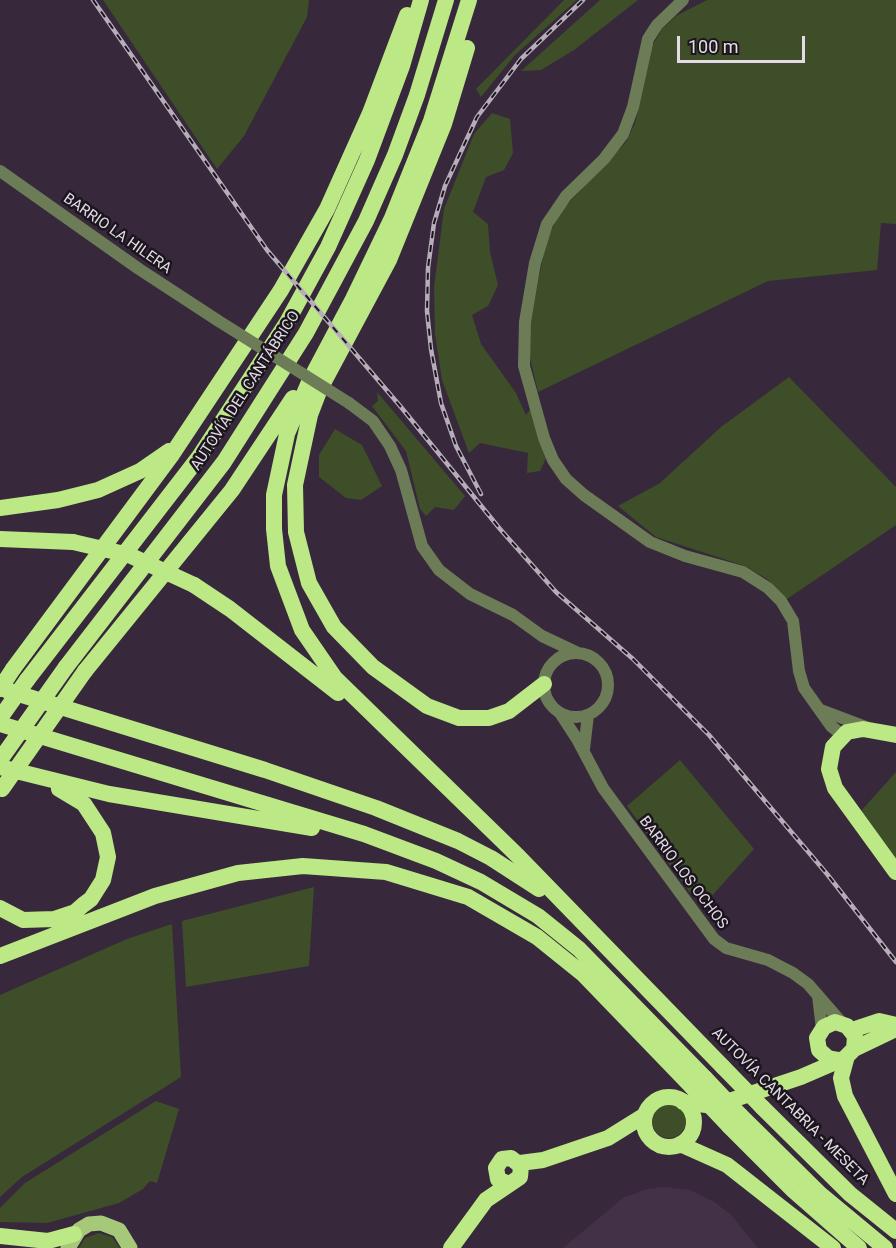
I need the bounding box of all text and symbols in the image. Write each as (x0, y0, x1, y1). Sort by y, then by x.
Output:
scale bar (680, 24, 808, 62)
text: 100 m (688, 36, 739, 57)
street label: BARRIO LA HILERA (59, 190, 175, 278)
street label: AUTOVÍA DEL CANTÁBRICO (188, 308, 304, 474)
street label: BARRIO LOS OCHOS (635, 813, 731, 933)
street label: AUTOVÍA CANTABRIA - MESETA (708, 1025, 872, 1189)

